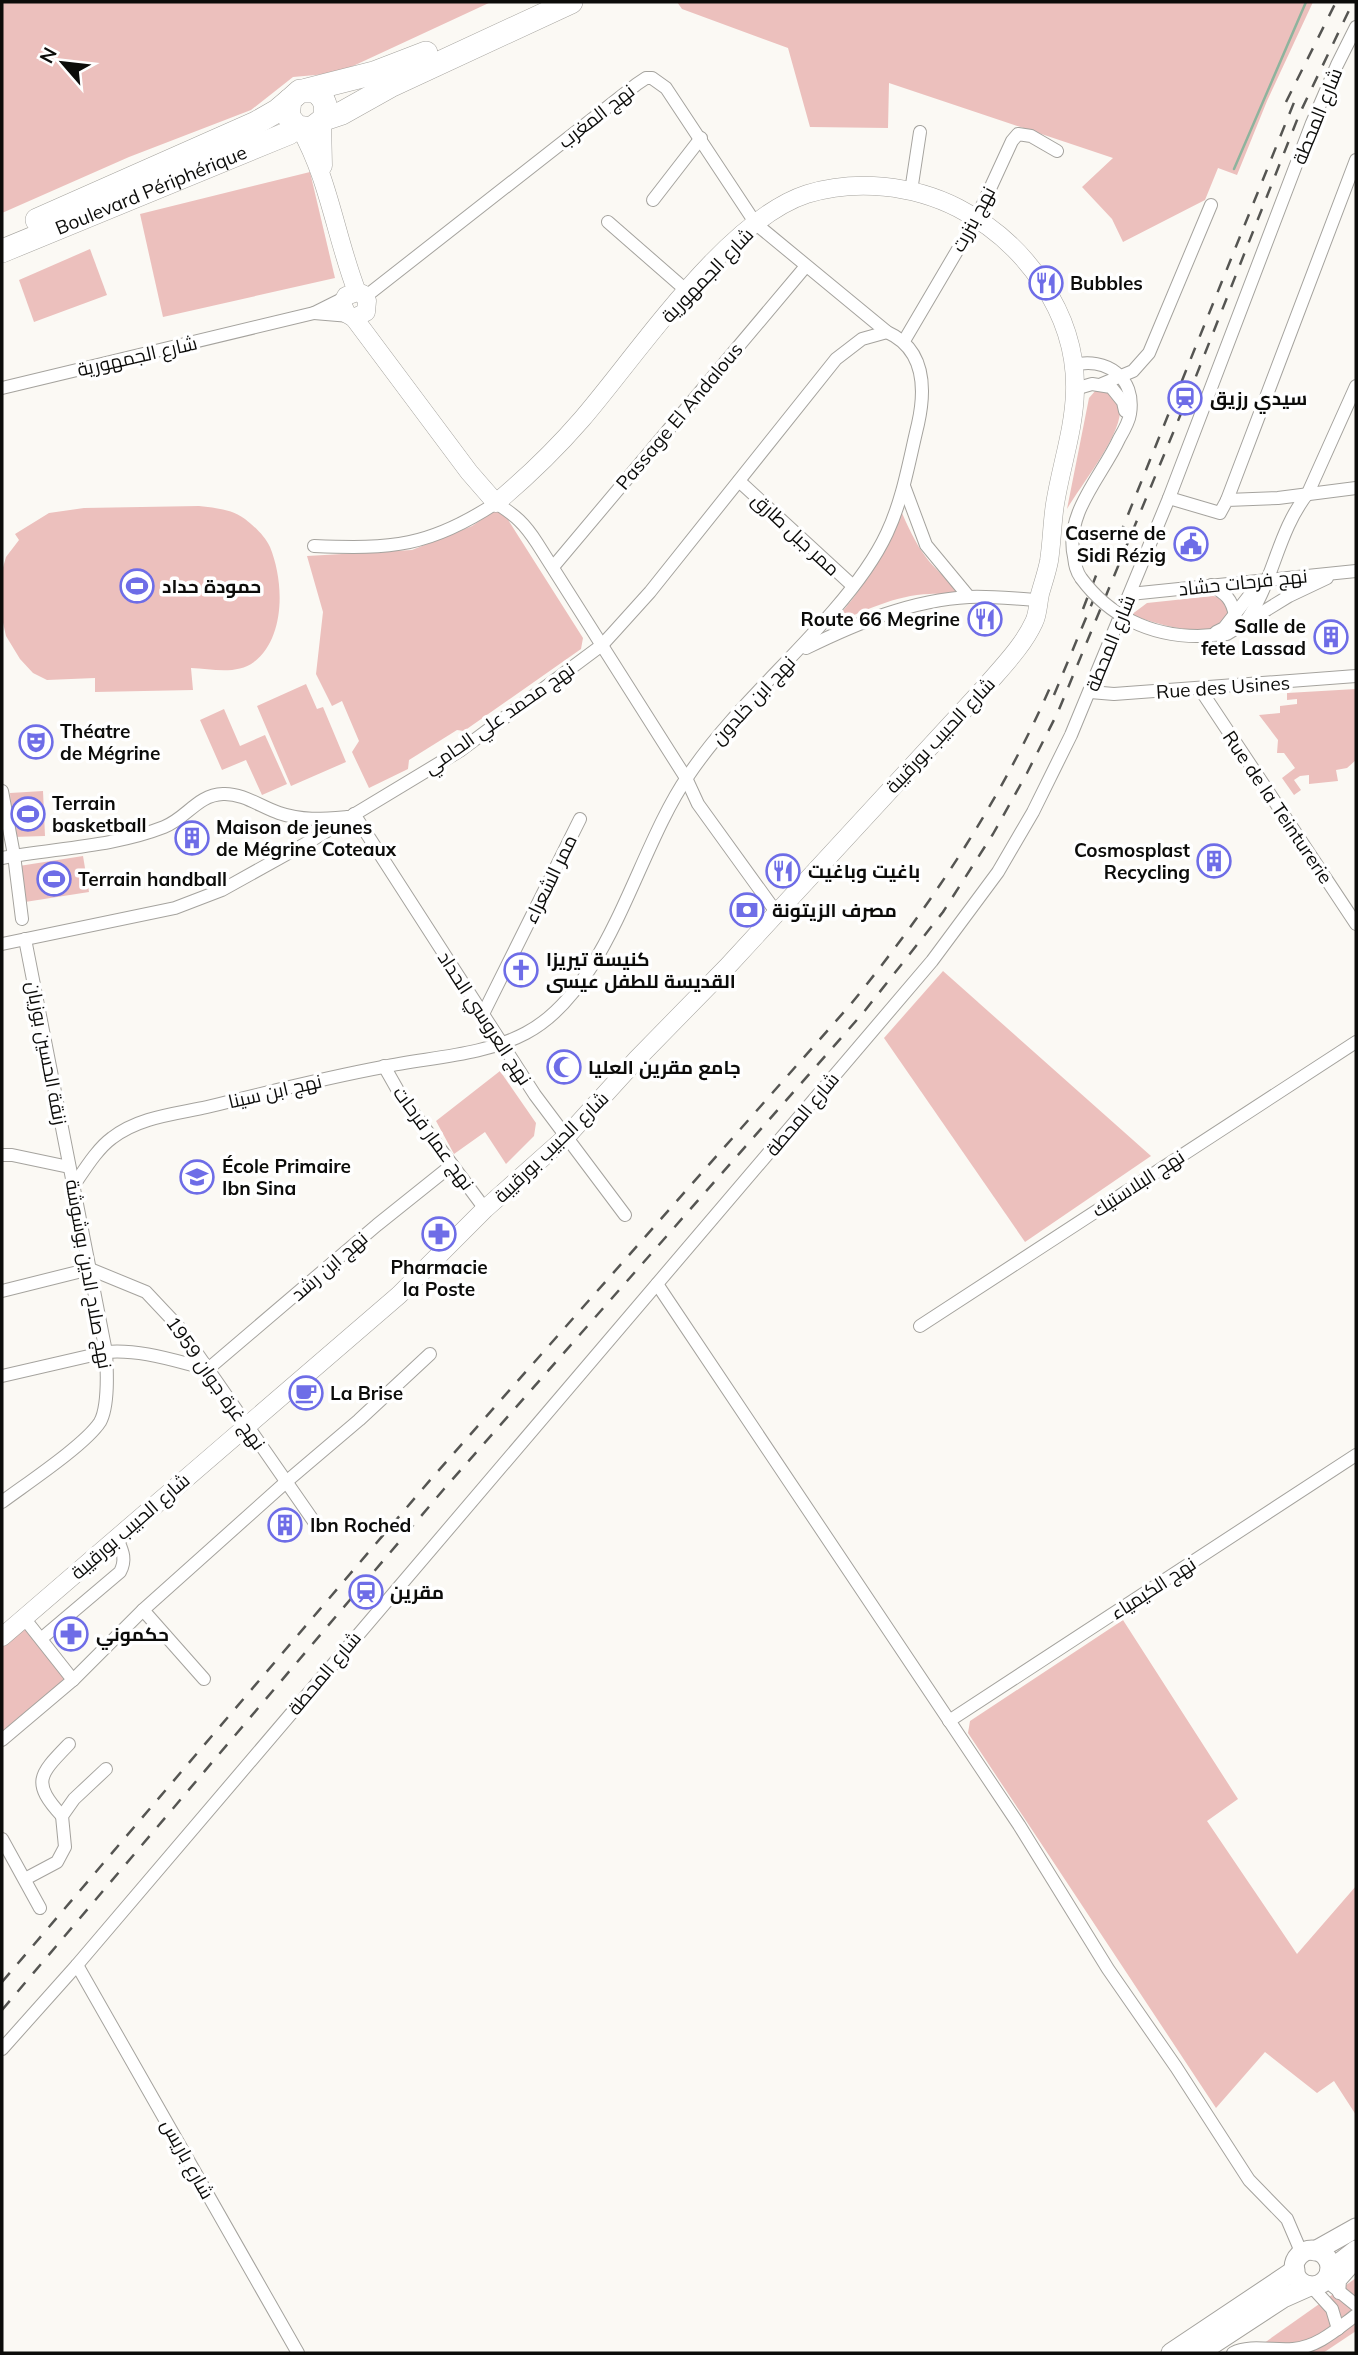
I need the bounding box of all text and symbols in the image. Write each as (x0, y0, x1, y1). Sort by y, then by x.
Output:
north arrow (28, 28, 98, 98)
text: N (34, 43, 62, 67)
street label: شارع المحطة (1287, 64, 1349, 168)
street label: نهج المغرب (553, 79, 640, 155)
street label: Boulevard Périphérique (52, 140, 250, 240)
street label: نهج بنزرت (946, 182, 1002, 257)
street label: شارع الجمهورية (656, 223, 760, 329)
restaurant icon: Bubbles (1027, 264, 1065, 302)
place label: Bubbles (1070, 271, 1143, 295)
street label: شارع الجمهورية (75, 331, 200, 383)
street label: Passage El Andalous (610, 338, 748, 494)
station icon: سيدي رزيق (1166, 379, 1204, 417)
place label: سيدي رزيق (1210, 386, 1307, 414)
street label: ممر جبل طارق (746, 487, 845, 581)
place label: Caserne de Sidi Rézig (1065, 521, 1166, 567)
public building icon: Caserne de Sidi Rézig (1172, 525, 1210, 563)
street label: نهج فرحات حشاد (1177, 563, 1309, 603)
sports icon: حمودة حداد (118, 567, 156, 605)
place label: حمودة حداد (162, 574, 261, 598)
street label: شارع المحطة (1080, 591, 1142, 695)
restaurant icon: Route 66 Megrine (966, 600, 1004, 638)
place label: Route 66 Megrine (801, 607, 960, 631)
place label: Salle de fete Lassad (1201, 614, 1306, 660)
building icon: Salle de fete Lassad (1312, 618, 1350, 656)
street label: نهج ابن خلدون (706, 651, 802, 751)
street label: نهج محمد علي الحامي (419, 657, 581, 782)
street label: Rue des Usines (1155, 670, 1291, 704)
street label: شارع الحبيب بورقيبة (880, 672, 1001, 799)
place label: Théatre de Mégrine (60, 719, 160, 765)
theatre icon: Théatre de Mégrine (17, 723, 55, 761)
street label: Rue de la Teinturerie (1218, 726, 1338, 888)
place label: Terrain basketball (52, 791, 146, 837)
sports icon: Terrain basketball (9, 795, 47, 833)
place label: Maison de jeunes de Mégrine Coteaux (216, 815, 397, 861)
building icon: Maison de jeunes de Mégrine Coteaux (173, 819, 211, 857)
street label: ممر الشعراء (518, 831, 582, 927)
place label: Cosmosplast Recycling (1074, 838, 1190, 884)
building icon: Cosmosplast Recycling (1195, 842, 1233, 880)
restaurant icon: باغيت وباغيت (764, 852, 802, 890)
place label: باغيت وباغيت (808, 859, 920, 883)
sports icon: Terrain handball (35, 860, 73, 898)
place label: Terrain handball (78, 867, 227, 891)
bank icon: مصرف الزيتونة (728, 891, 766, 929)
place label: مصرف الزيتونة (772, 898, 897, 922)
street label: نهج العروسي الحداد (430, 947, 537, 1091)
place label: كنيسة تيريزا القديسة للطفل عيسى (546, 947, 736, 993)
church icon: كنيسة تيريزا القديسة للطفل عيسى (502, 951, 540, 989)
street label: زنقة الحسين بوزيان (21, 979, 73, 1127)
mosque icon: جامع مقرين العليا (545, 1048, 583, 1086)
place label: جامع مقرين العليا (588, 1055, 741, 1081)
street label: شارع المحطة (760, 1067, 845, 1162)
street label: نهج ابن سينا (226, 1069, 325, 1115)
street label: نهج عمار فرحات (387, 1081, 480, 1196)
street label: شارع الحبيب بورقيبة (489, 1086, 615, 1209)
street label: نهج البلاستيك (1087, 1144, 1190, 1223)
place label: École Primaire Ibn Sina (222, 1154, 351, 1200)
school or university icon: École Primaire Ibn Sina (178, 1158, 216, 1196)
street label: نهج صلاح الدين بوشوشة (59, 1177, 117, 1371)
pharmacy icon: Pharmacie la Poste (420, 1215, 458, 1253)
street label: نهج ابن رشد (286, 1226, 374, 1307)
place label: Pharmacie la Poste (390, 1255, 488, 1301)
street label: نهج غرة جوان 1959 (159, 1312, 271, 1455)
cafe icon: La Brise (287, 1374, 325, 1412)
place label: La Brise (330, 1381, 403, 1405)
street label: شارع الحبيب بورقيبة (66, 1468, 196, 1586)
building icon: Ibn Roched (266, 1506, 304, 1544)
place label: Ibn Roched (310, 1513, 411, 1537)
street label: نهج الكيمياء (1106, 1551, 1201, 1626)
station icon: مقرين (347, 1573, 385, 1611)
place label: مقرين (390, 1580, 444, 1604)
pharmacy icon: حكموني (52, 1615, 90, 1653)
place label: حكموني (96, 1622, 169, 1650)
street label: شارع المحطة (282, 1626, 367, 1721)
street label: شارع باريس (154, 2115, 220, 2204)

